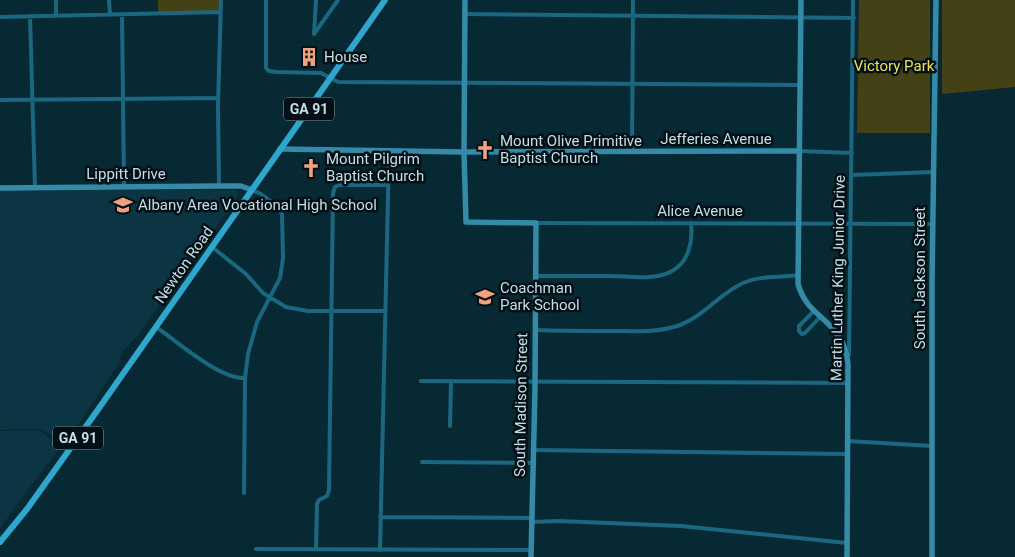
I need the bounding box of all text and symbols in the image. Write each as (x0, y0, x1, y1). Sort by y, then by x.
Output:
building icon: House (298, 46, 320, 68)
place label: House (324, 48, 367, 66)
park label: Victory Park (854, 57, 935, 75)
road number: GA 91 (284, 98, 334, 120)
street label: Jefferies Avenue (660, 130, 772, 148)
place label: Mount Olive Primitive Baptist Church (500, 132, 642, 167)
church icon: Mount Olive Primitive Baptist Church (474, 139, 496, 161)
place label: Mount Pilgrim Baptist Church (326, 150, 424, 185)
church icon: Mount Pilgrim Baptist Church (300, 157, 322, 179)
street label: Lippitt Drive (86, 165, 166, 183)
street label: Martin Luther King Junior Drive (827, 175, 849, 381)
school or university icon: Albany Area Vocational High School (112, 194, 134, 216)
place label: Albany Area Vocational High School (138, 196, 377, 214)
street label: Alice Avenue (657, 202, 743, 220)
street label: South Jackson Street (911, 207, 929, 349)
street label: Newton Road (151, 223, 217, 307)
place label: Coachman Park School (500, 279, 580, 314)
school or university icon: Coachman Park School (474, 286, 496, 308)
street label: South Madison Street (511, 333, 531, 477)
road number: GA 91 (53, 426, 103, 449)

